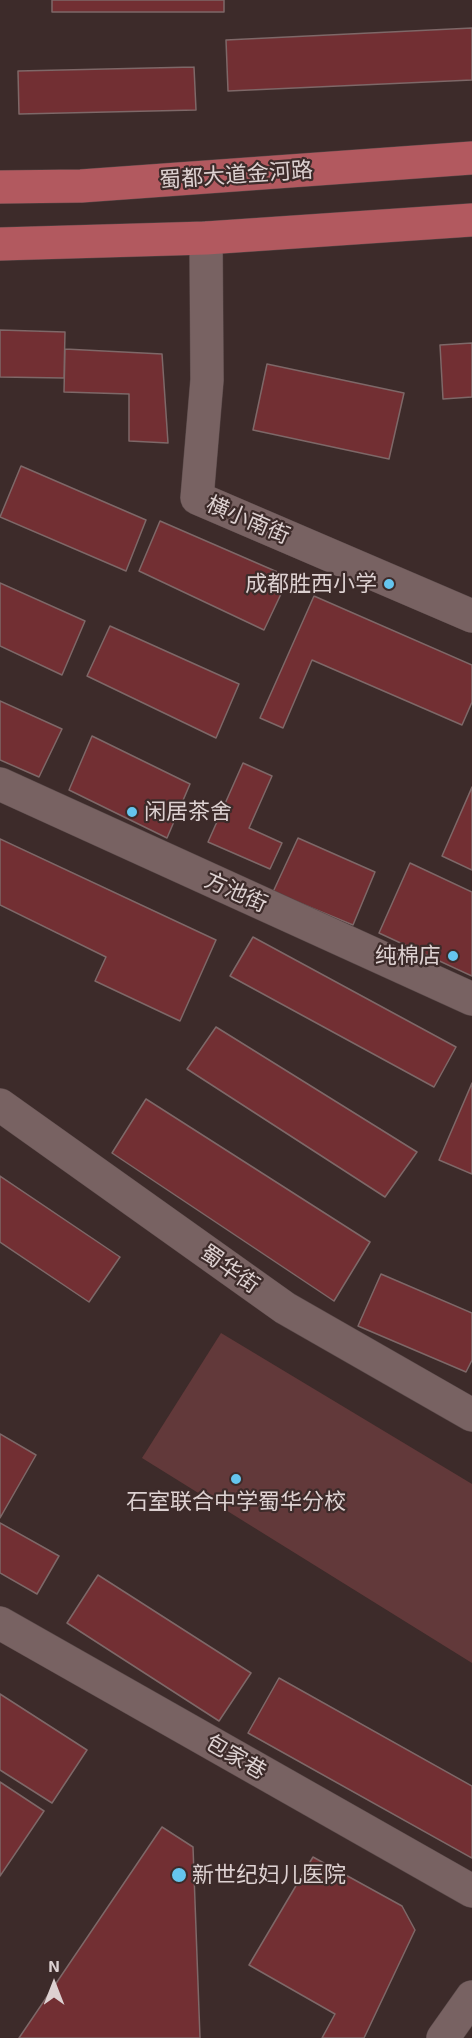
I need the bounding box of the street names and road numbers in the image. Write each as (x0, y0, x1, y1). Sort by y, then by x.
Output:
street label: 蜀都大道金河路 (158, 156, 314, 194)
street label: 横小南街 (202, 491, 294, 549)
street label: 方池街 (200, 867, 272, 917)
street label: 蜀华街 (195, 1239, 265, 1299)
street label: 包家巷 (201, 1729, 271, 1785)

